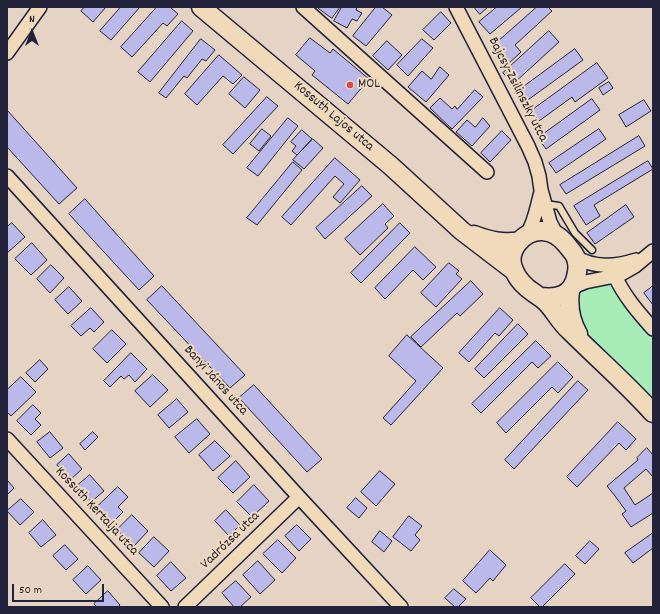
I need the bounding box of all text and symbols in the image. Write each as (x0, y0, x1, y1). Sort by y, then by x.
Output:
north arrow (12, 12, 52, 52)
text: N (29, 12, 35, 28)
street label: Bajcsy-Zsilinszky utca (483, 35, 551, 145)
place label: MOL (358, 77, 380, 93)
street label: Kossuth Lajos utca (289, 78, 377, 156)
marker: MOL (345, 80, 355, 90)
street label: Banyi János utca (179, 343, 251, 419)
street label: Kossuth Kertalja utca (51, 464, 141, 560)
street label: Vadrózsa utca (198, 509, 264, 573)
scale bar (14, 576, 106, 602)
text: 50 m (19, 582, 42, 599)

